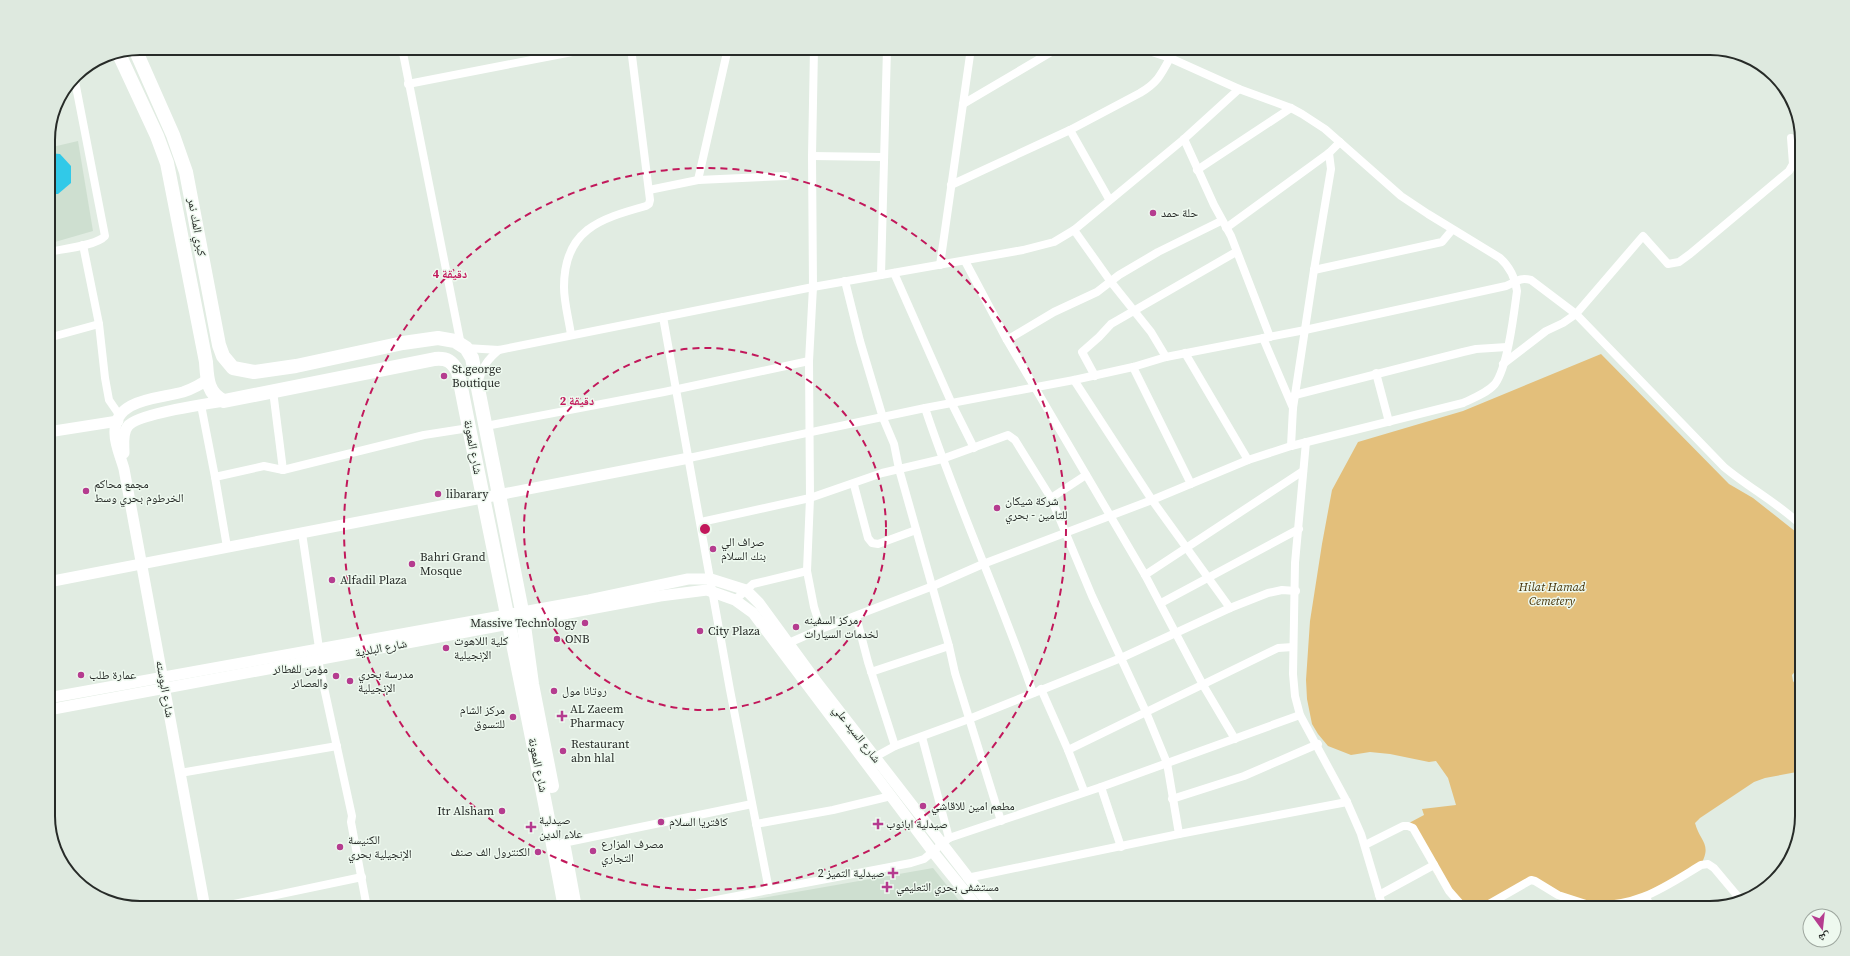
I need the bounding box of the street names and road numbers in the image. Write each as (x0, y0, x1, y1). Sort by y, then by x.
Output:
street label: كبري المك نمر (182, 196, 210, 258)
street label: شارع المعونة (460, 418, 486, 476)
street label: شارع البلدية (354, 635, 408, 661)
street label: شارع البوسته (152, 659, 178, 719)
street label: شارع السيد علي (828, 702, 885, 767)
street label: شارع المعونة (524, 736, 552, 794)

